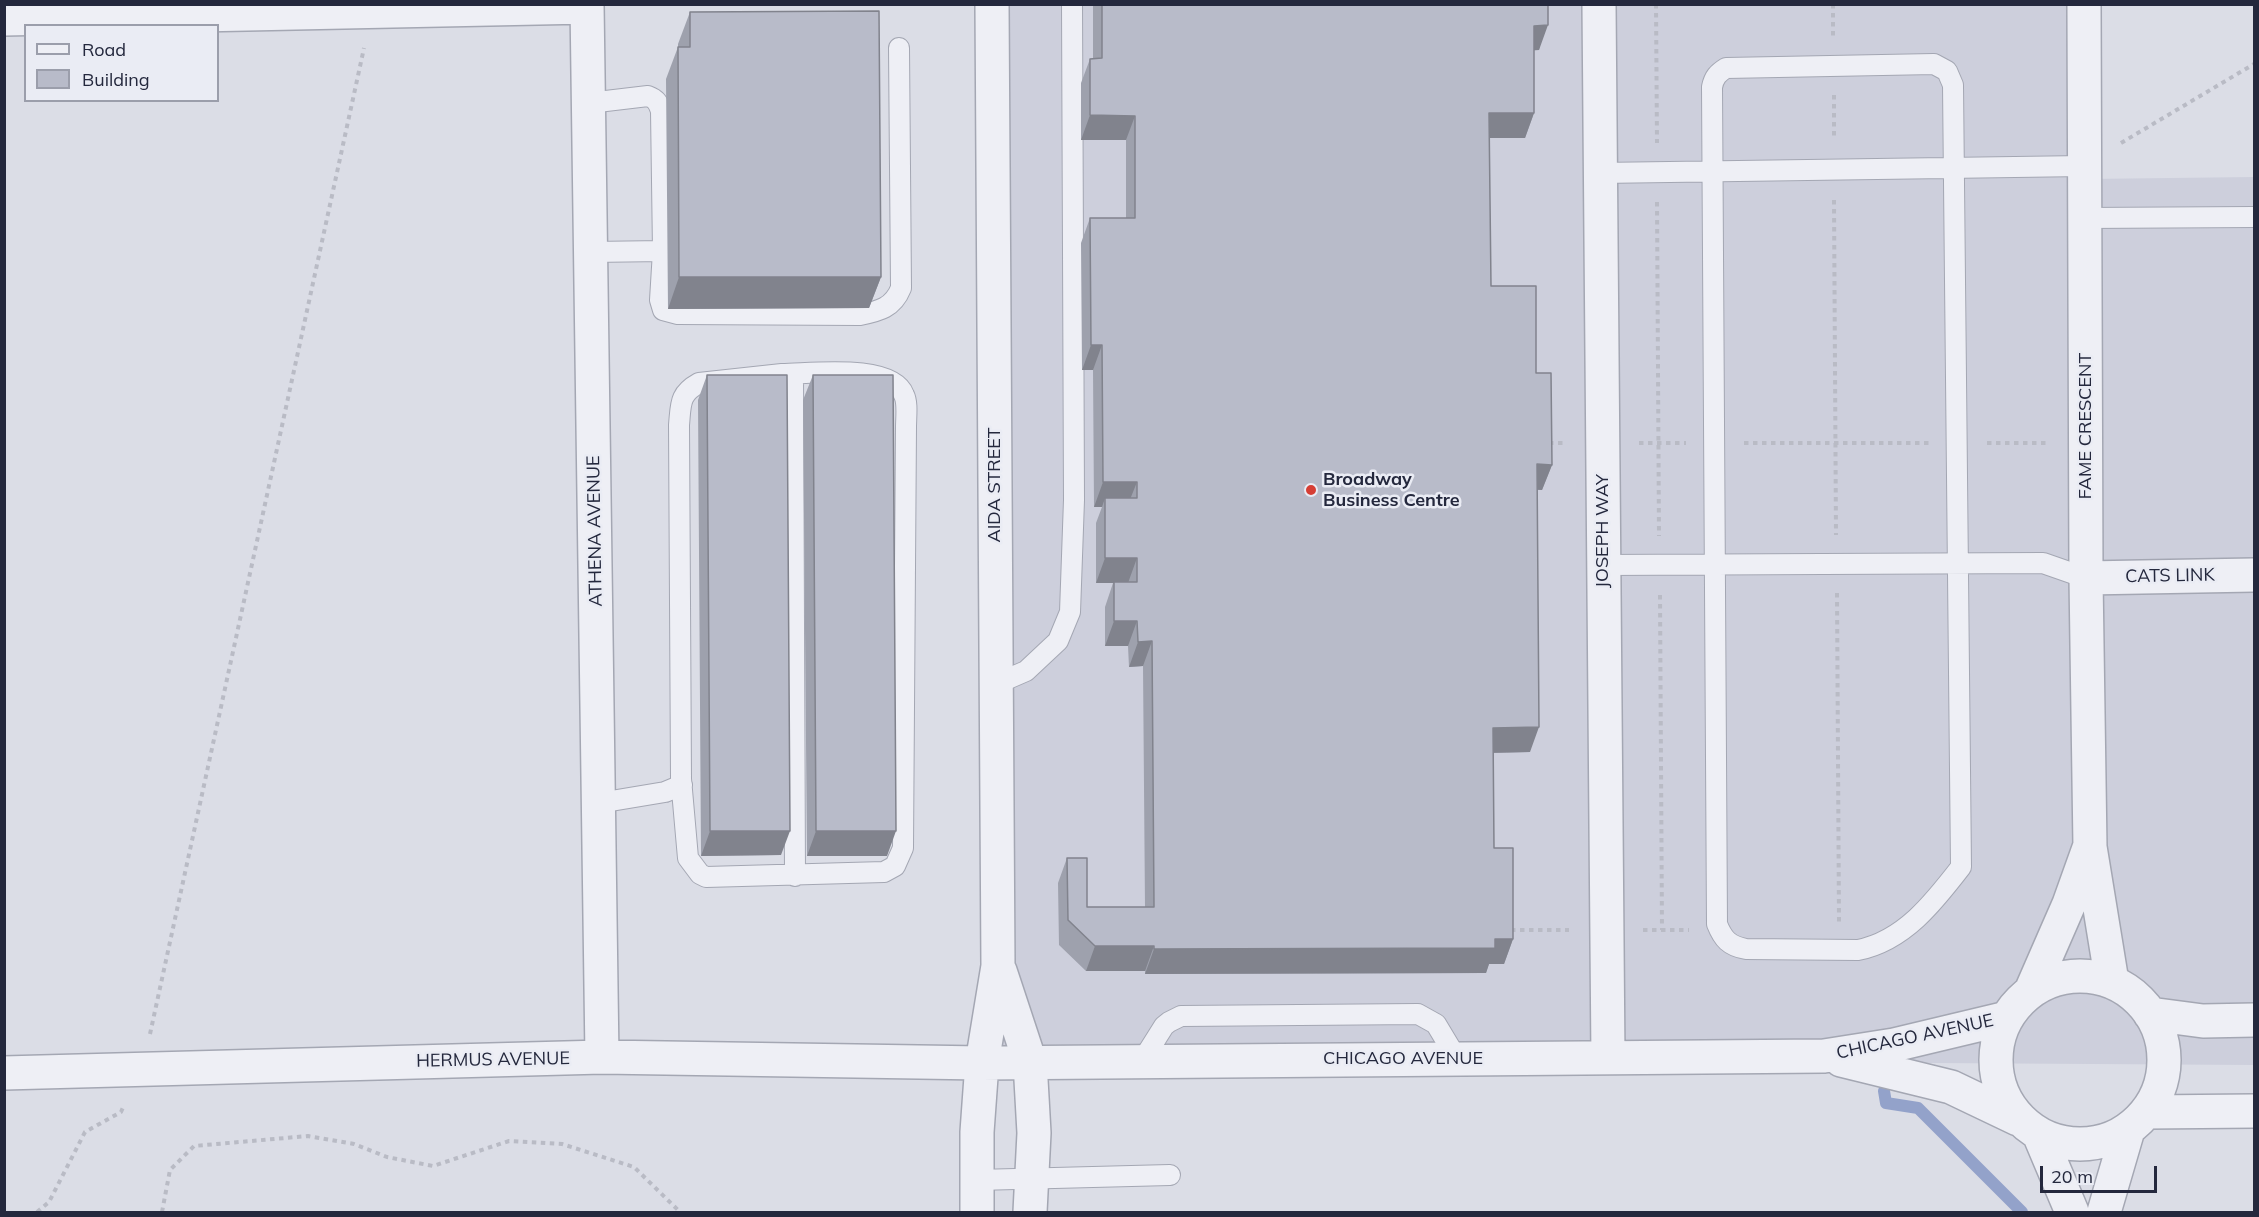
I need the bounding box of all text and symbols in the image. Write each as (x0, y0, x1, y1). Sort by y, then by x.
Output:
legend (24, 24, 219, 102)
text: Road (82, 38, 126, 61)
text: Building (82, 68, 150, 91)
street label: FAME CRESCENT (2075, 353, 2097, 499)
street label: AIDA STREET (984, 427, 1006, 543)
street label: ATHENA AVENUE (583, 455, 607, 607)
place label: Broadway Business Centre (1323, 469, 1460, 512)
street label: JOSEPH WAY (1592, 474, 1614, 588)
marker: Broadway Business Centre (1304, 483, 1318, 497)
street label: CATS LINK (2125, 564, 2215, 588)
street label: CHICAGO AVENUE (1834, 1010, 1996, 1064)
street label: HERMUS AVENUE (416, 1048, 570, 1072)
street label: CHICAGO AVENUE (1323, 1048, 1483, 1070)
scale bar (2043, 1154, 2160, 1192)
text: 20 m (2051, 1165, 2093, 1188)

